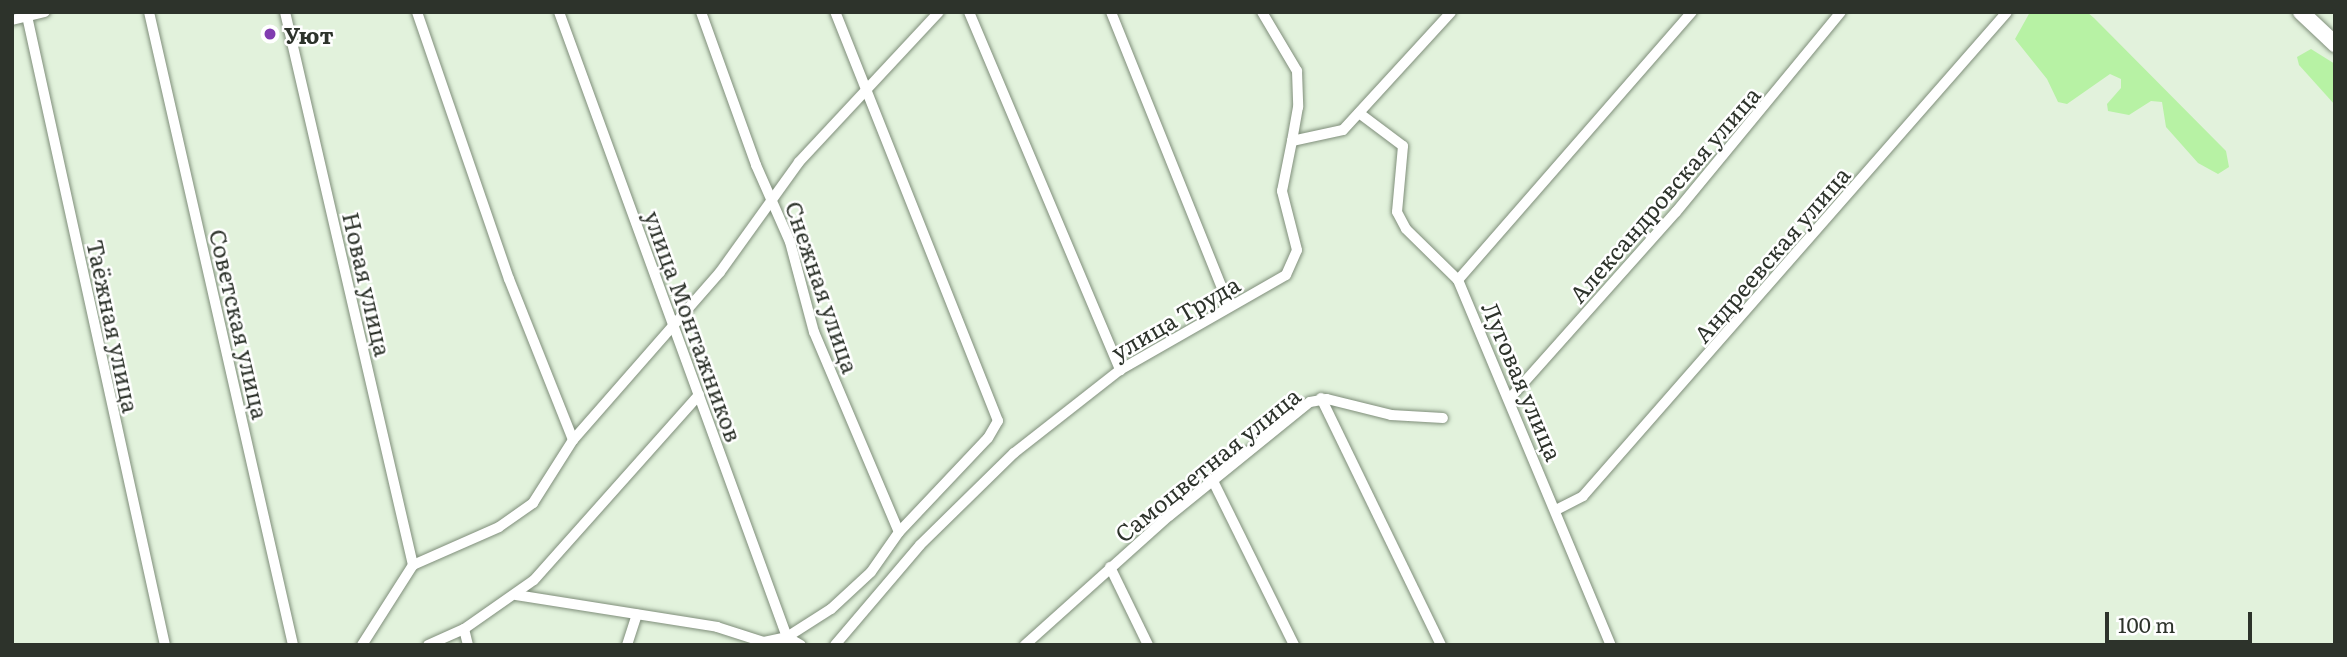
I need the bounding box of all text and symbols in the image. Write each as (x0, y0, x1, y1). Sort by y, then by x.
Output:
place label: Уют (284, 20, 334, 48)
marker: Уют (262, 26, 278, 42)
street label: Александровская улица (1563, 80, 1765, 308)
street label: Андреевская улица (1687, 160, 1855, 348)
street label: Снежная улица (781, 197, 865, 377)
street label: улица Монтажников (639, 207, 749, 445)
street label: Новая улица (338, 209, 398, 359)
street label: Советская улица (205, 226, 275, 422)
street label: Таёжная улица (82, 237, 146, 415)
street label: улица Труда (1106, 269, 1244, 365)
street label: Луговая улица (1477, 298, 1569, 464)
street label: Самоцветная улица (1109, 381, 1305, 547)
scale bar (2109, 598, 2256, 642)
text: 100 m (2118, 608, 2175, 639)

